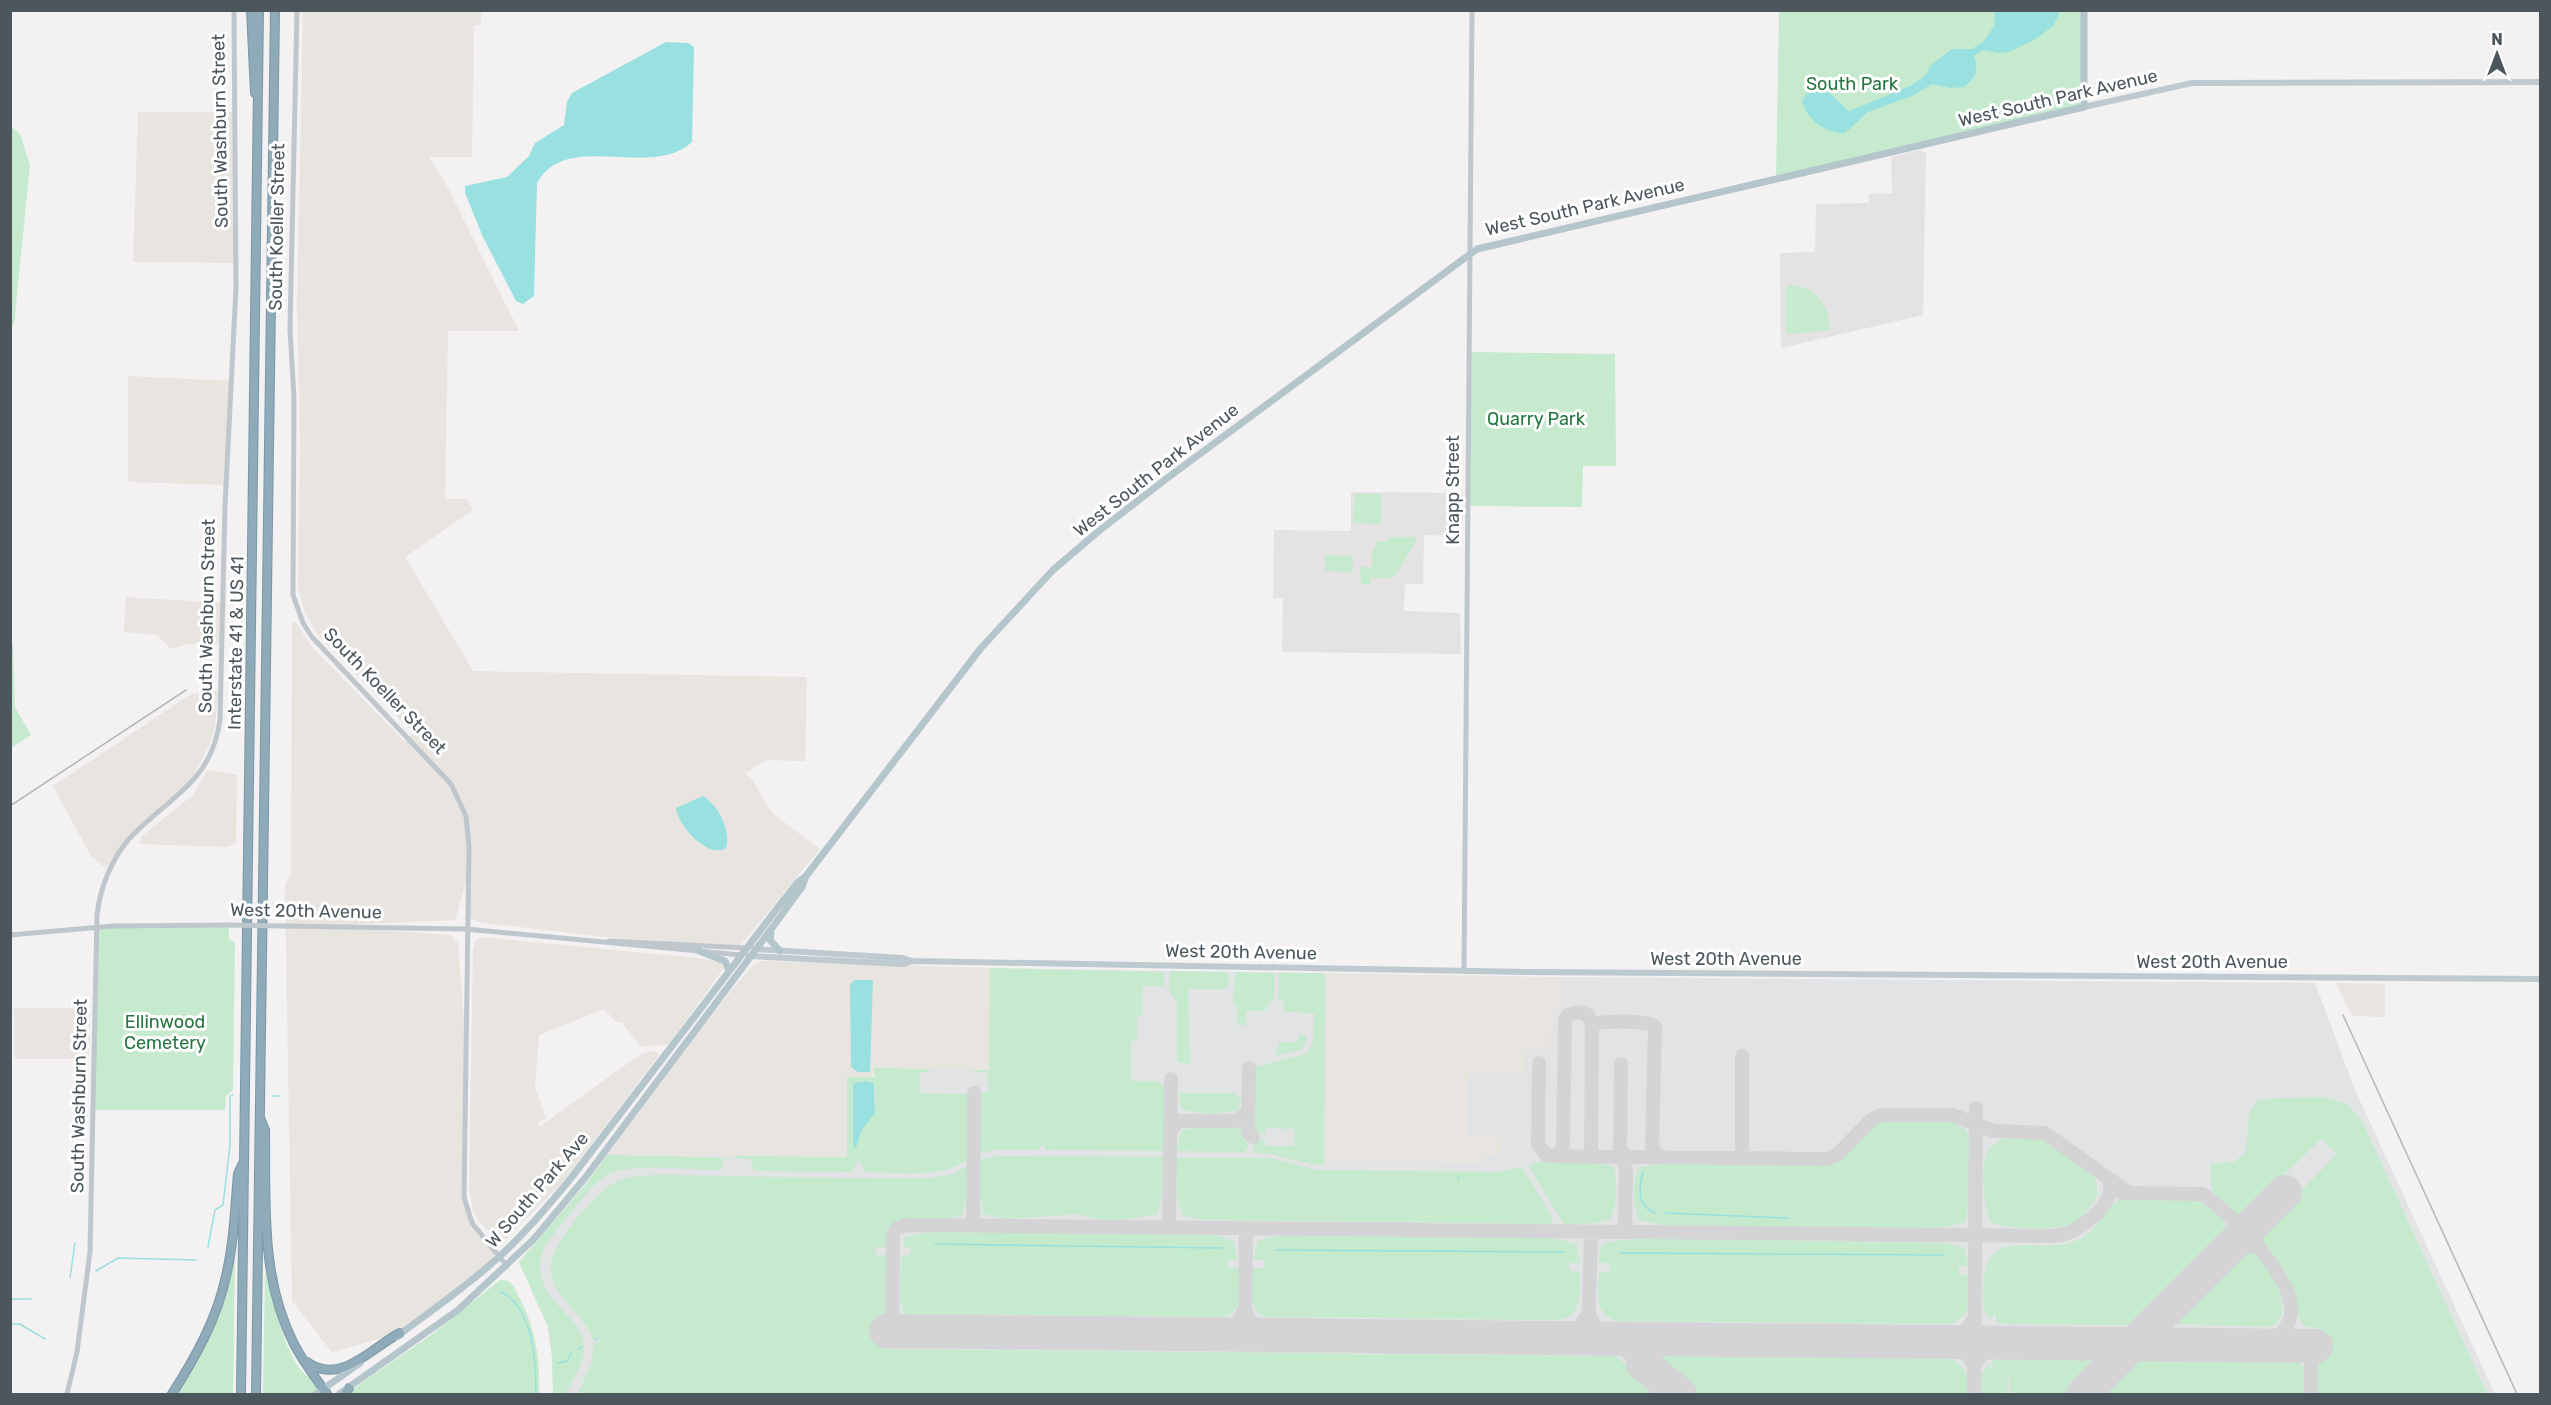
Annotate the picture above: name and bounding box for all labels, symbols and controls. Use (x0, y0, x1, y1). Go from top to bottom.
north arrow (2467, 24, 2527, 84)
text: N (2491, 30, 2503, 49)
street label: South Washburn Street (207, 34, 233, 228)
street label: West South Park Avenue (1956, 64, 2160, 132)
park label: South Park (1806, 73, 1899, 95)
street label: South Koeller Street (265, 143, 289, 311)
street label: West South Park Avenue (1483, 173, 1687, 241)
street label: West South Park Avenue (1069, 399, 1243, 541)
park label: Quarry Park (1487, 408, 1586, 430)
street label: Knapp Street (1442, 435, 1464, 545)
street label: South Washburn Street (194, 519, 220, 713)
street label: Interstate 41 & US 41 (223, 556, 249, 730)
street label: South Koeller Street (319, 623, 451, 759)
street label: West 20th Avenue (230, 899, 382, 923)
street label: West 20th Avenue (1165, 940, 1317, 964)
street label: West 20th Avenue (1650, 948, 1802, 970)
street label: West 20th Avenue (2136, 951, 2288, 973)
street label: South Washburn Street (66, 999, 92, 1193)
park label: Ellinwood Cemetery (124, 1011, 206, 1054)
street label: W South Park Ave (481, 1128, 593, 1252)

